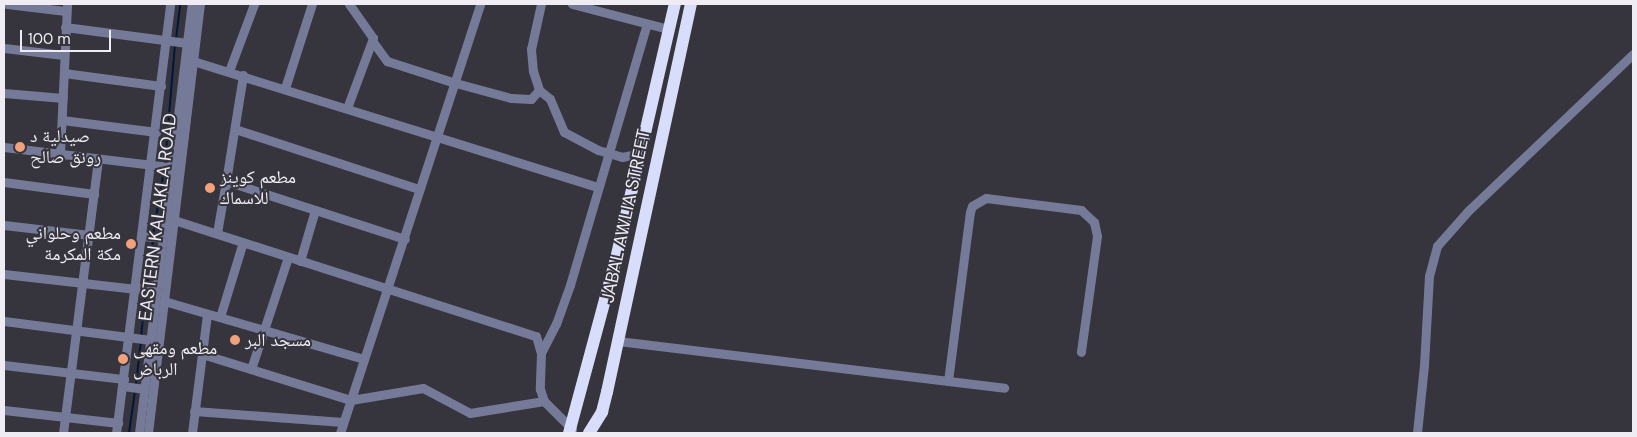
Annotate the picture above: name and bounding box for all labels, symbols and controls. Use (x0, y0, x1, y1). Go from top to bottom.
scale bar (22, 20, 114, 52)
text: 100 m (28, 29, 71, 49)
street label: EASTERN KALAKLA ROAD (135, 112, 181, 322)
place label: صيدلية د رونق صالح (30, 126, 101, 168)
street label: JABAL AWLIA STREET (597, 127, 655, 305)
marker: صيدلية د رونق صالح (14, 141, 26, 153)
place label: مطعم كوينز للاسماك (220, 167, 296, 210)
marker: مطعم كوينز للاسماك (204, 182, 216, 194)
place label: مطعم وحلواني مكة المكرمة (25, 223, 121, 266)
marker: مطعم وحلواني مكة المكرمة (125, 238, 137, 250)
place label: مسجد البر (245, 329, 311, 351)
marker: مسجد البر (229, 334, 241, 346)
place label: مطعم ومقهى الرباض (133, 338, 217, 380)
marker: مطعم ومقهى الرباض (117, 353, 129, 365)

